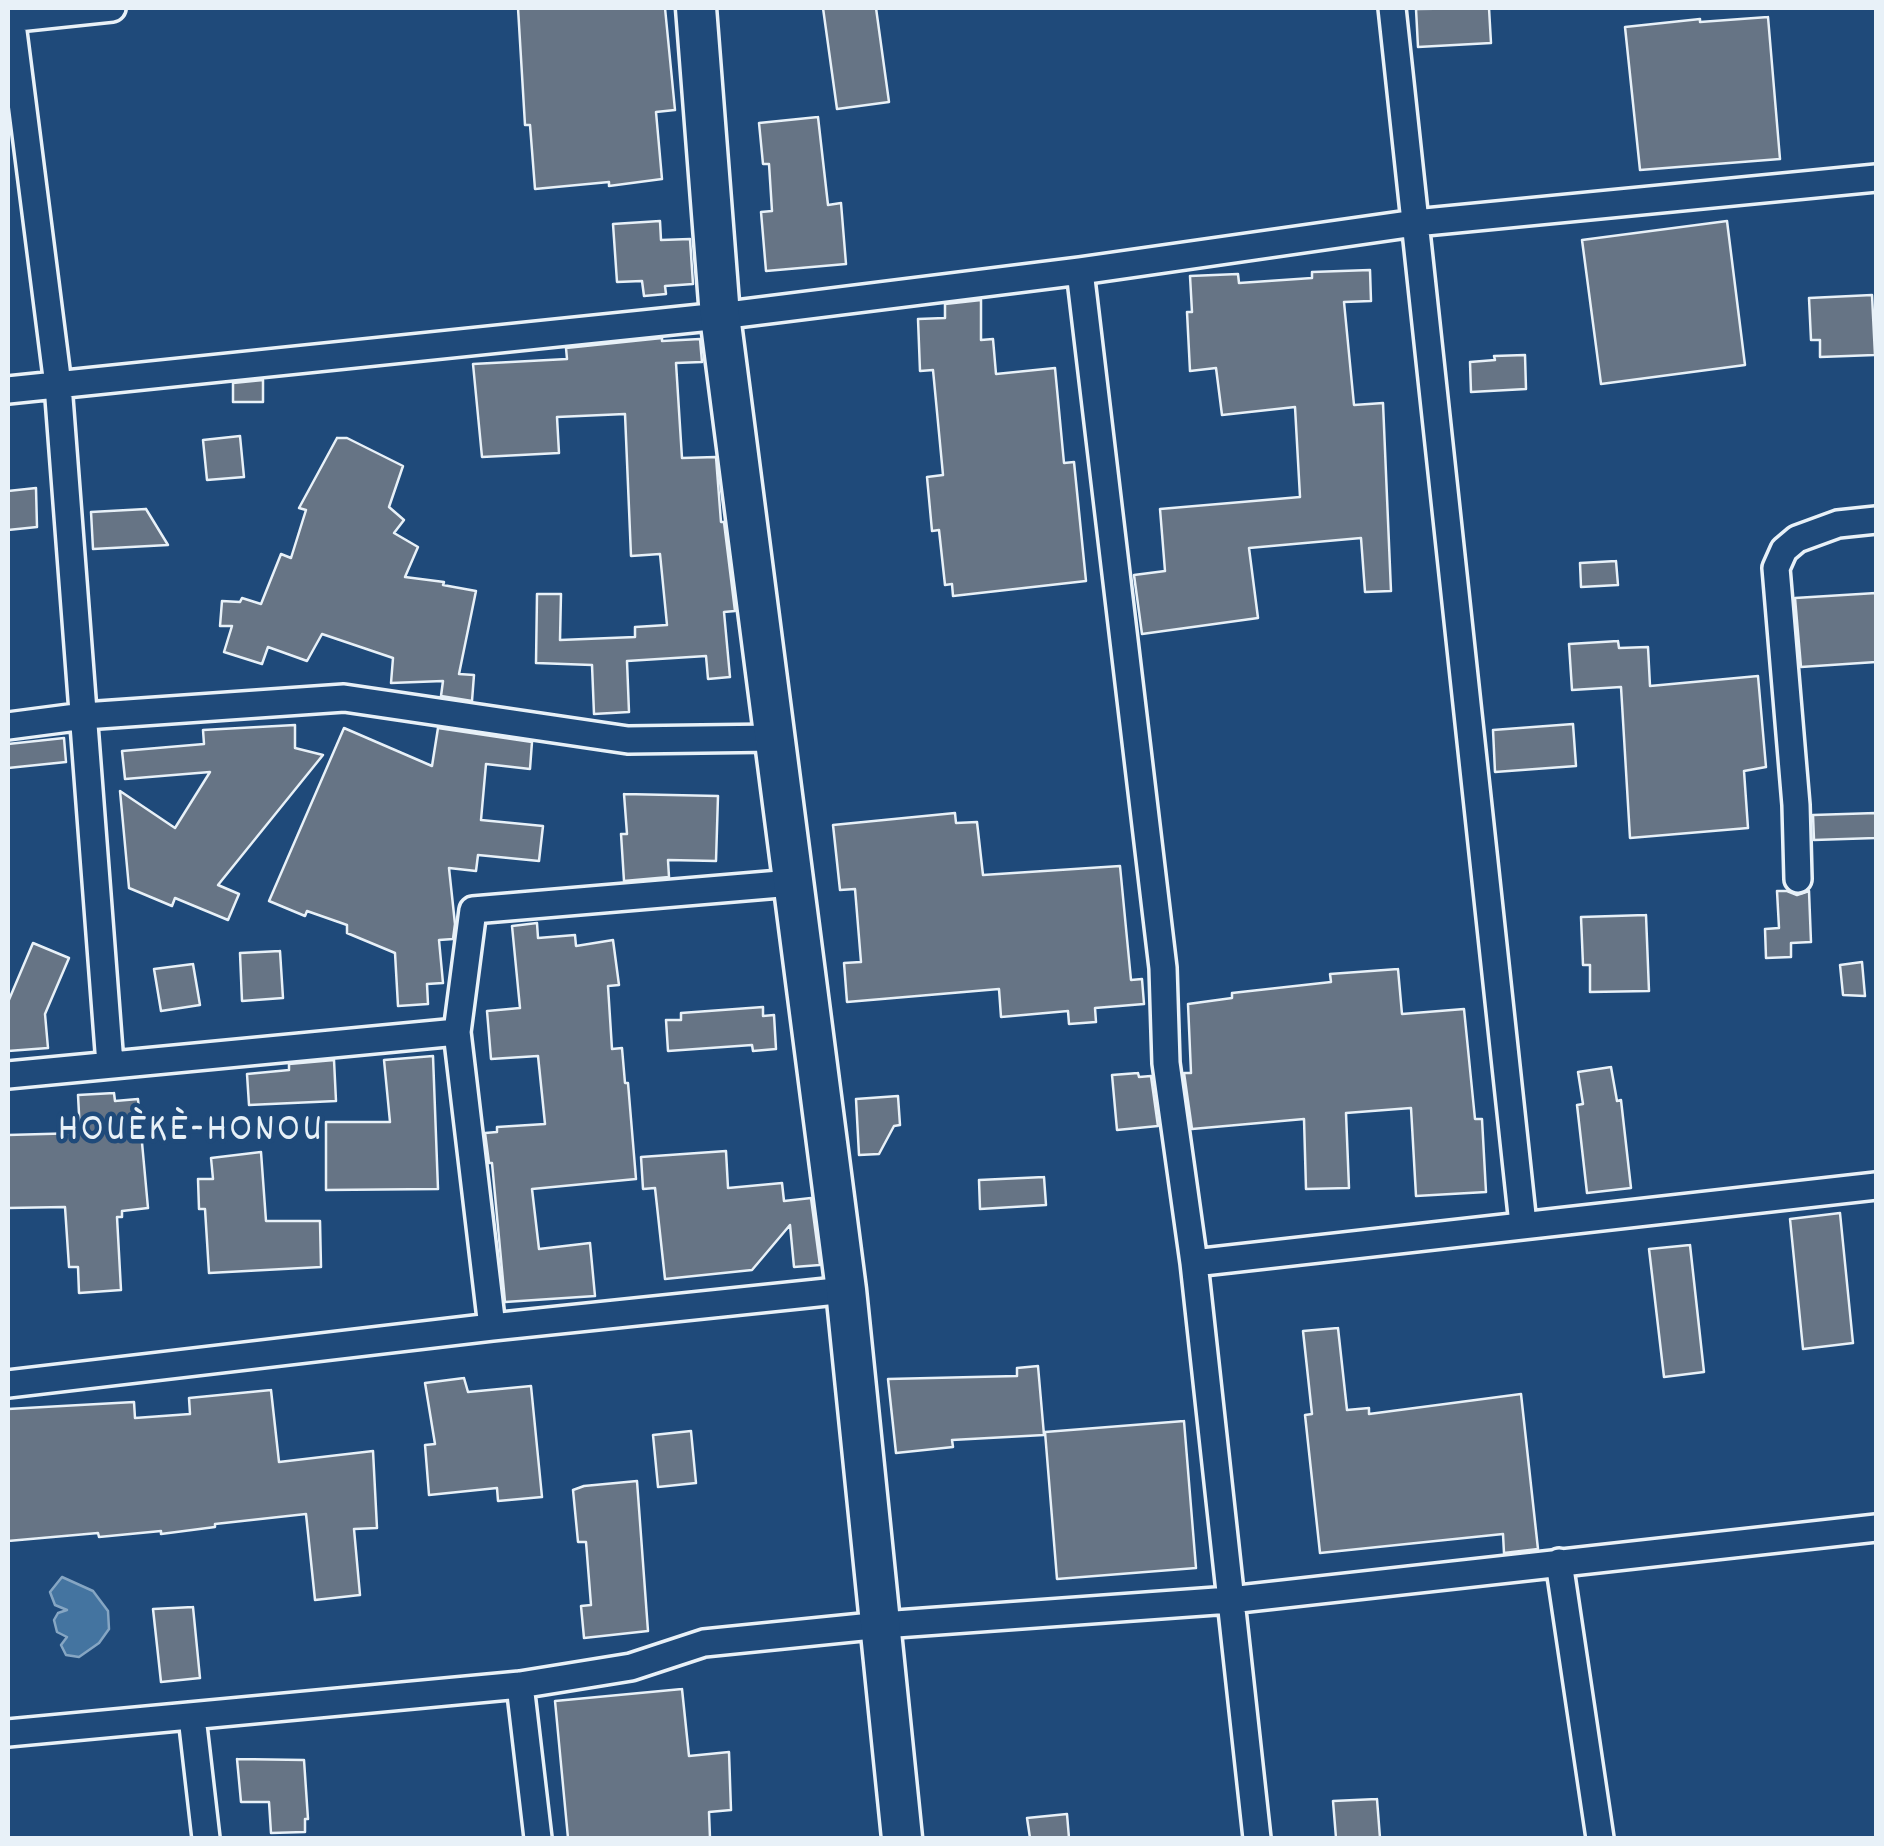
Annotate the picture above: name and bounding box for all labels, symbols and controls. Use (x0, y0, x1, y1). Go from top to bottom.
district label: HOUÈKÈ-HONOU (58, 1110, 324, 1158)

